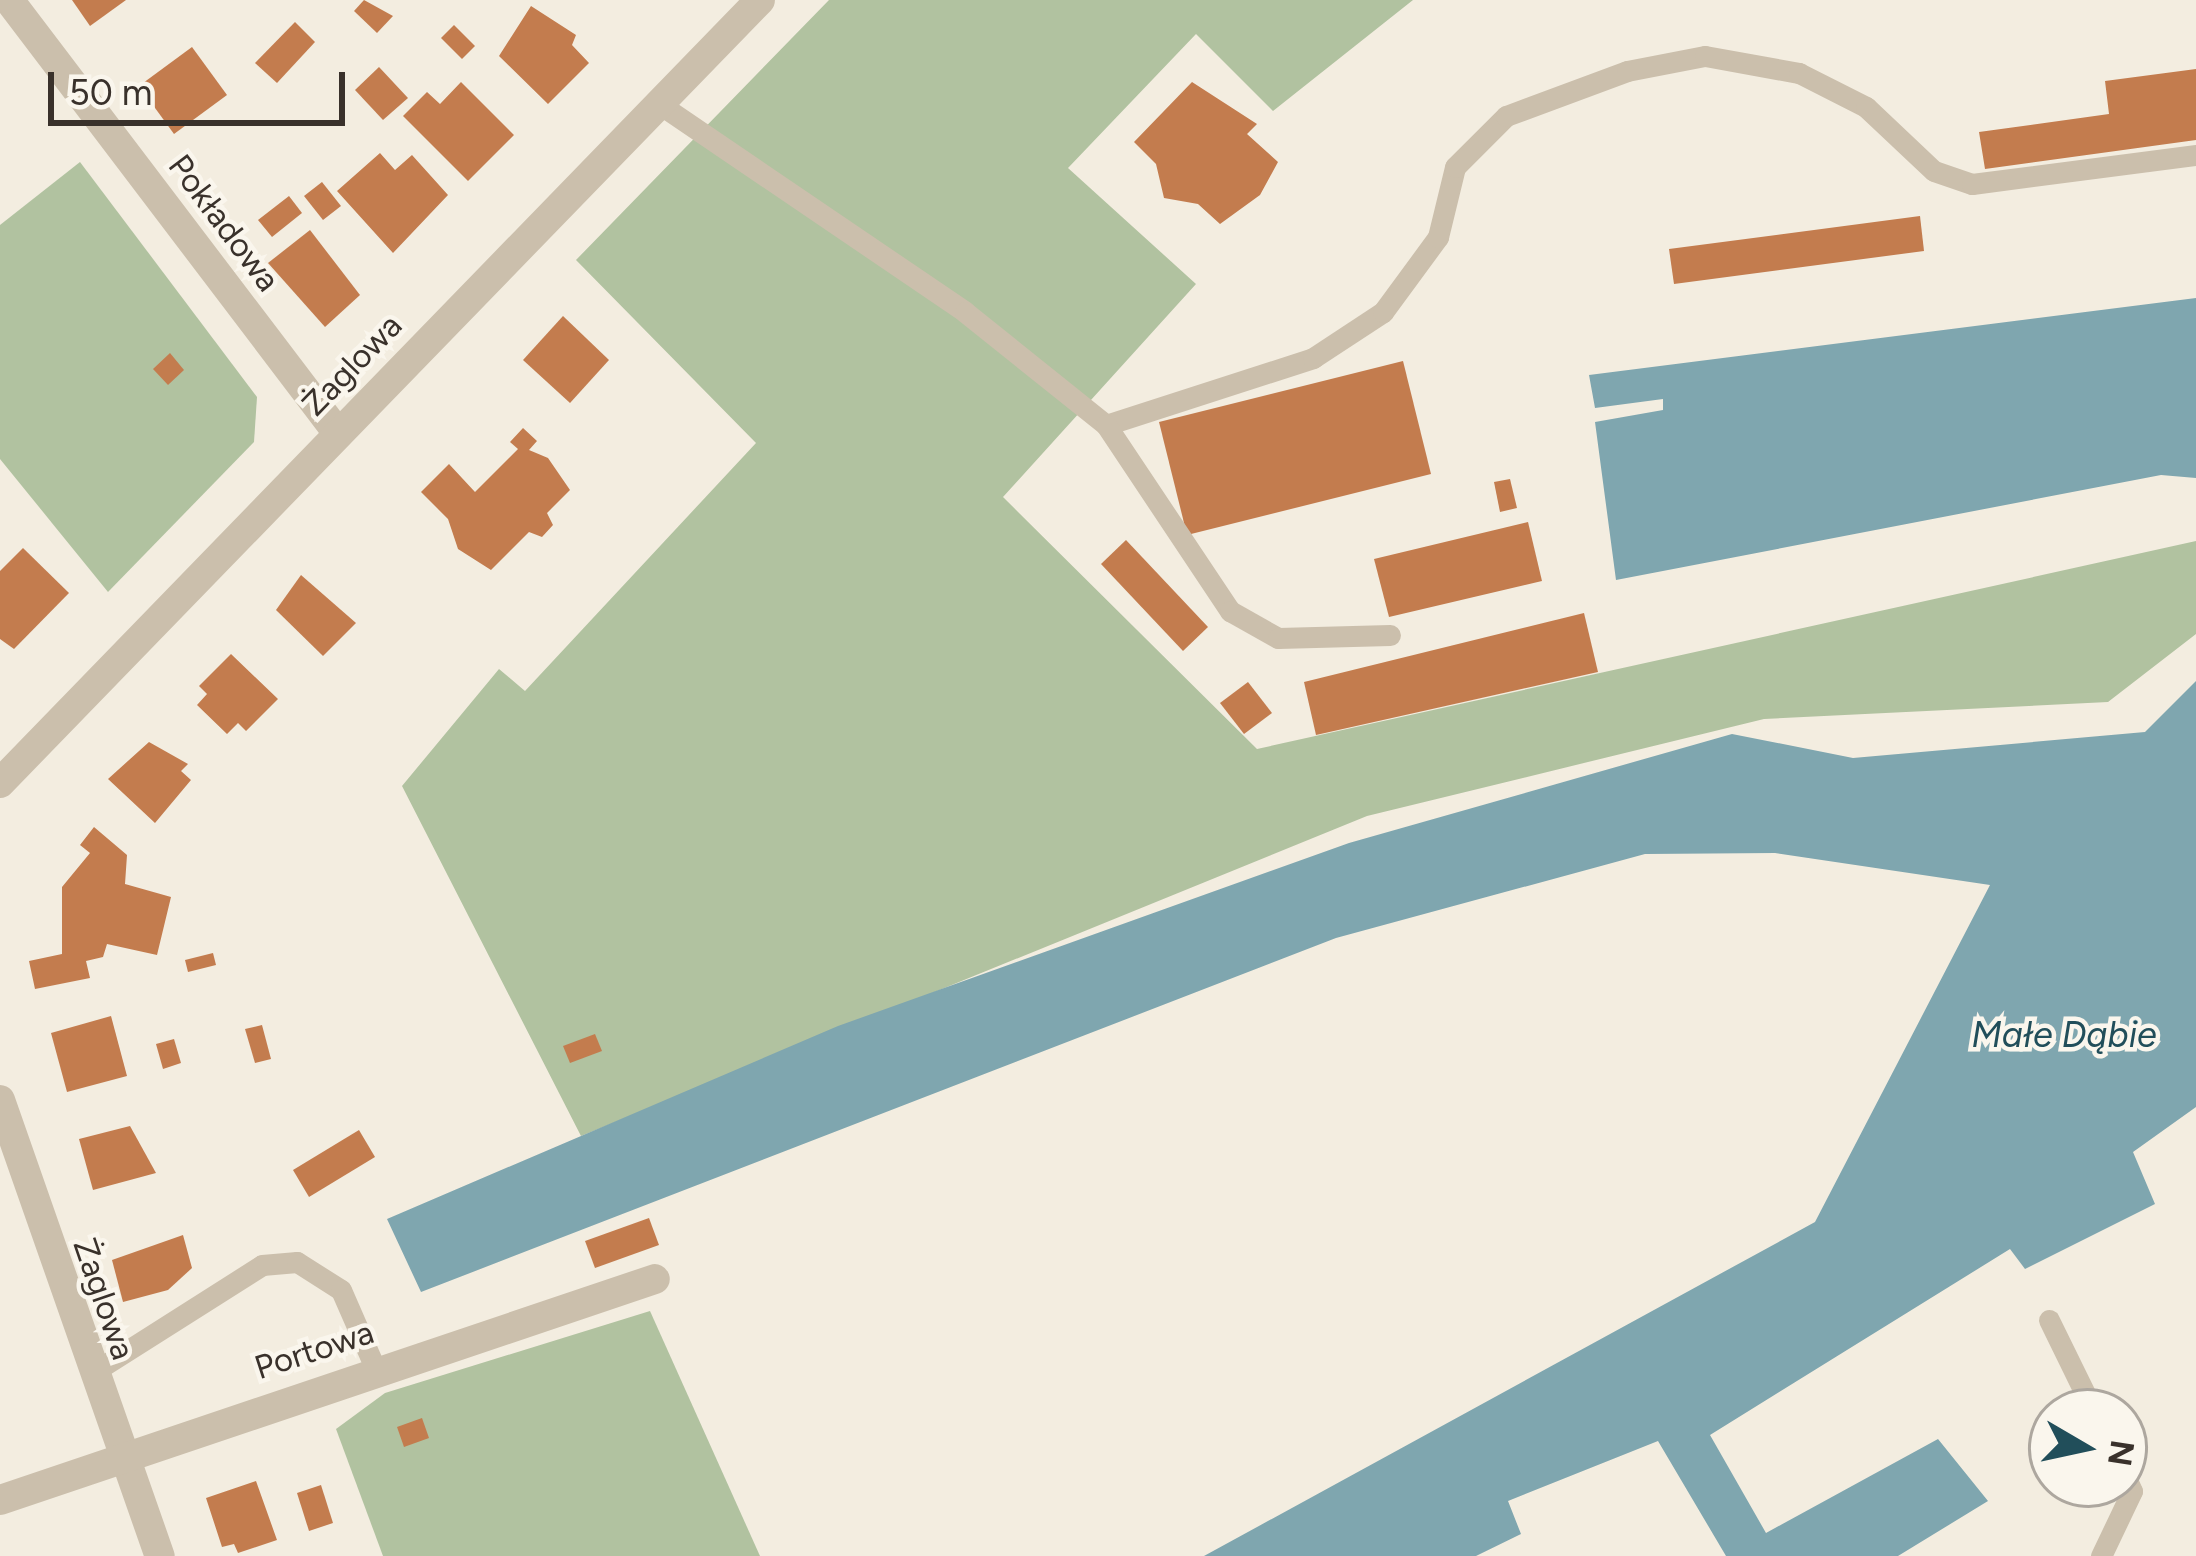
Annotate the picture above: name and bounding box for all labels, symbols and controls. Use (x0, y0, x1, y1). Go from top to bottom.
scale bar (54, 48, 351, 122)
text: 50 m (69, 71, 152, 114)
street label: Pokładowa (160, 147, 288, 299)
street label: Żaglowa (294, 306, 410, 424)
water label: Małe Dąbie (1971, 1013, 2157, 1057)
street label: Żaglowa (65, 1233, 143, 1365)
street label: Portowa (250, 1312, 378, 1388)
north arrow (2028, 1388, 2148, 1508)
text: N (2100, 1438, 2142, 1469)

